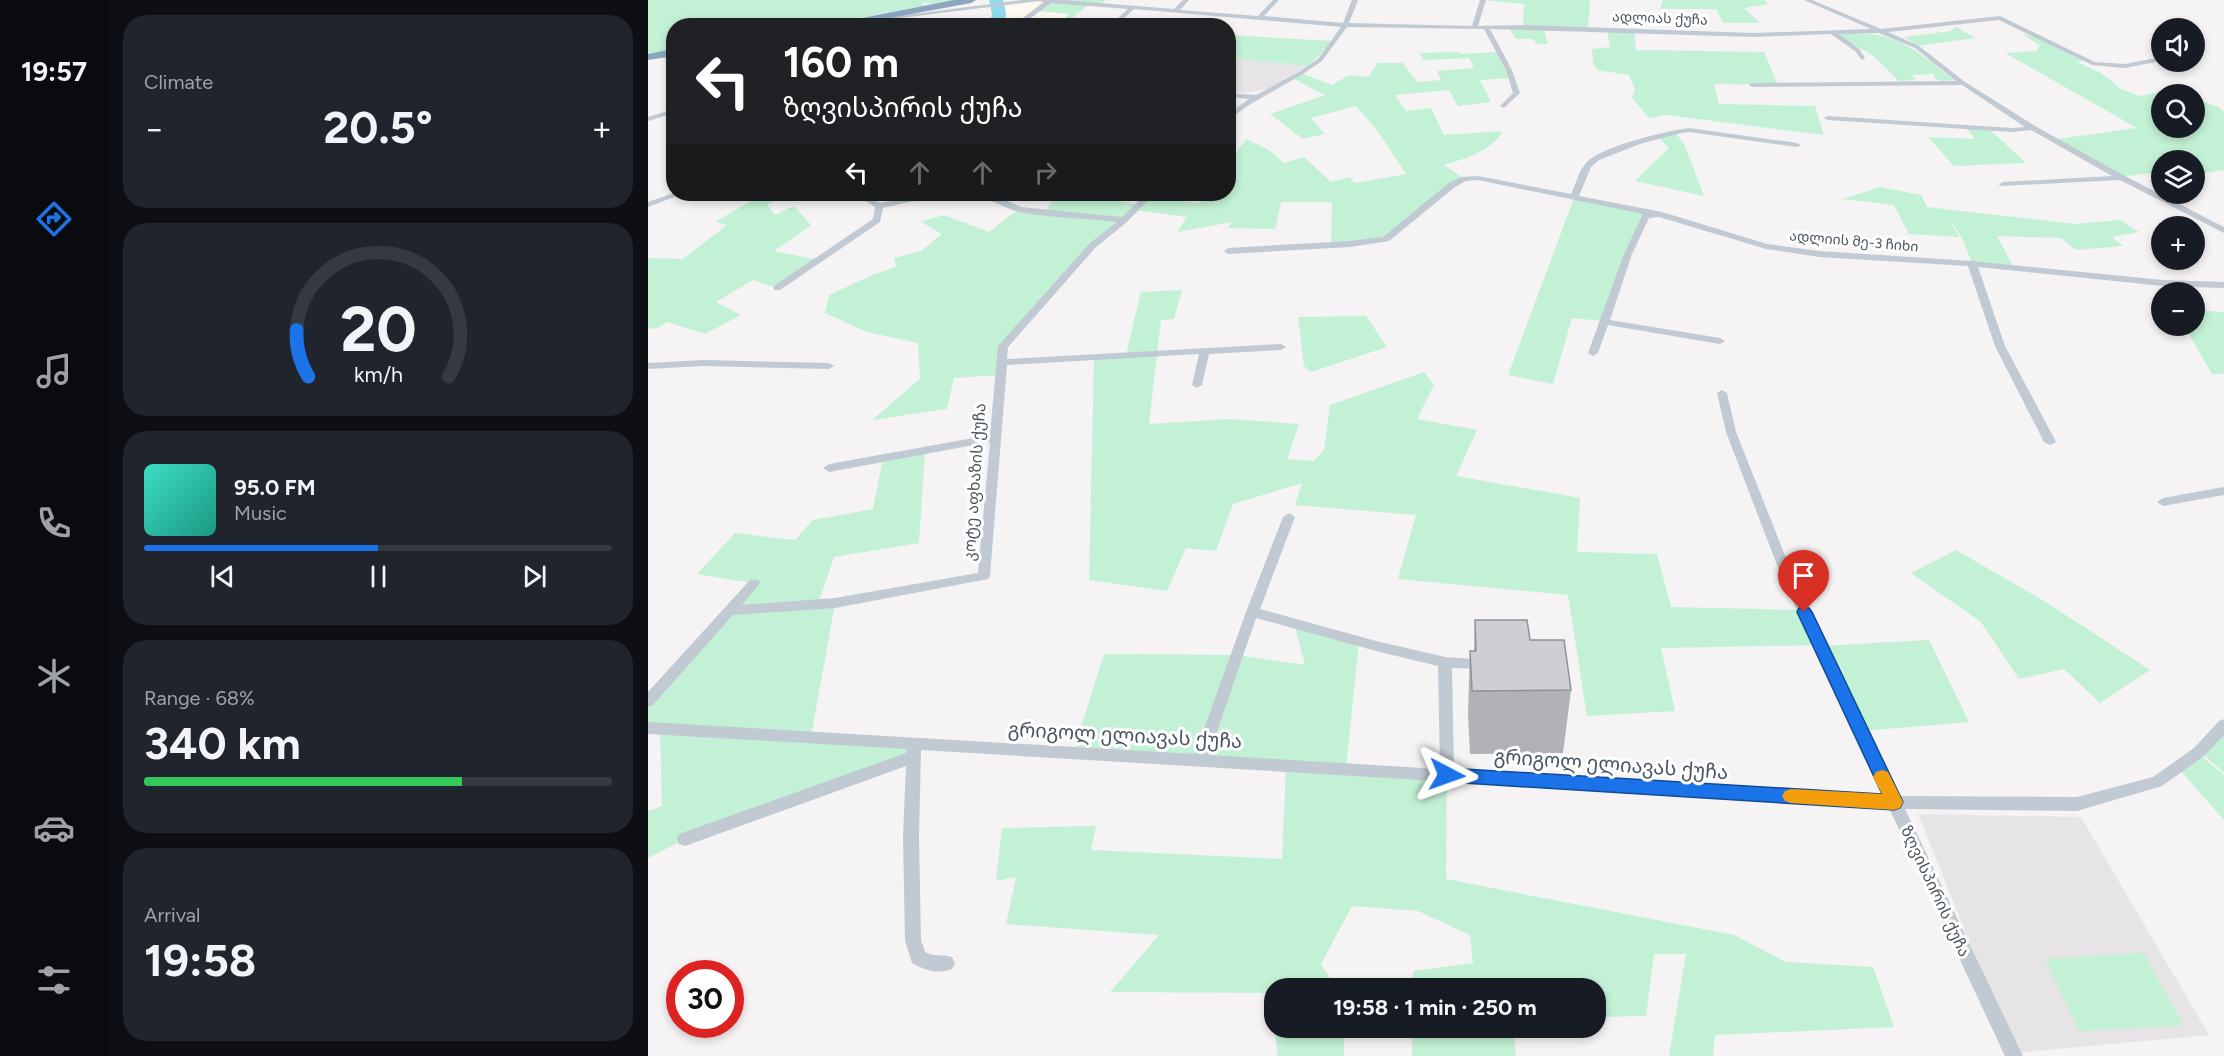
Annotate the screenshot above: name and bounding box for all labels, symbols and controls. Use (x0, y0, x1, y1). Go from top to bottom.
street label: ადლიას ქუჩა (1612, 8, 1708, 29)
map controls (2151, 18, 2205, 336)
button: sound (2151, 18, 2205, 72)
text: 160 m (783, 37, 899, 88)
icon: left (684, 42, 762, 120)
text: 19:57 (21, 55, 87, 88)
text: Climate (144, 70, 213, 94)
button: search (2151, 84, 2205, 138)
text: ზღვისპირის ქუჩა (783, 91, 1023, 124)
text: 20.5° (323, 100, 433, 154)
text: − (144, 109, 165, 148)
text: + (591, 109, 612, 148)
button: layers (2151, 150, 2205, 204)
icon: left (840, 156, 873, 189)
icon: ahead (903, 156, 936, 189)
icon: ahead (966, 156, 999, 189)
icon: right (1029, 156, 1062, 189)
icon: directions (33, 198, 75, 240)
button: + (2151, 216, 2205, 270)
street label: ადლიის მე-3 ჩიხი (1789, 227, 1919, 256)
button: − (2151, 282, 2205, 336)
text: 20 (340, 292, 416, 367)
icon: music (33, 350, 75, 392)
text: km/h (354, 362, 402, 387)
street label: კოტე აფხაზის ქუჩა (959, 402, 989, 562)
text: 95.0 FM (234, 474, 316, 501)
text: Music (234, 501, 287, 525)
icon: phone (33, 502, 75, 544)
pin (1778, 550, 1829, 612)
icon: arrive (1787, 559, 1820, 592)
icon: previous (206, 560, 239, 593)
icon: pause (362, 560, 395, 593)
icon: next (518, 560, 551, 593)
icon: climate (33, 655, 75, 697)
text: Range · 68% (144, 686, 255, 710)
text: 340 km (144, 716, 301, 770)
street label: გრიგოლ ელიავას ქუჩა (1007, 717, 1243, 754)
position arrow (1415, 743, 1479, 807)
street label: გრიგოლ ელიავას ქუჩა (1493, 744, 1729, 785)
icon: car (33, 807, 75, 849)
street label: ზღვისპირის ქუჩა (1897, 823, 1974, 960)
text: Arrival (144, 903, 200, 927)
text: 19:58 (144, 933, 256, 987)
icon: filters (33, 959, 75, 1001)
speed limit sign: 30 (666, 960, 744, 1038)
text: 19:58 · 1 min · 250 m (1333, 994, 1537, 1021)

